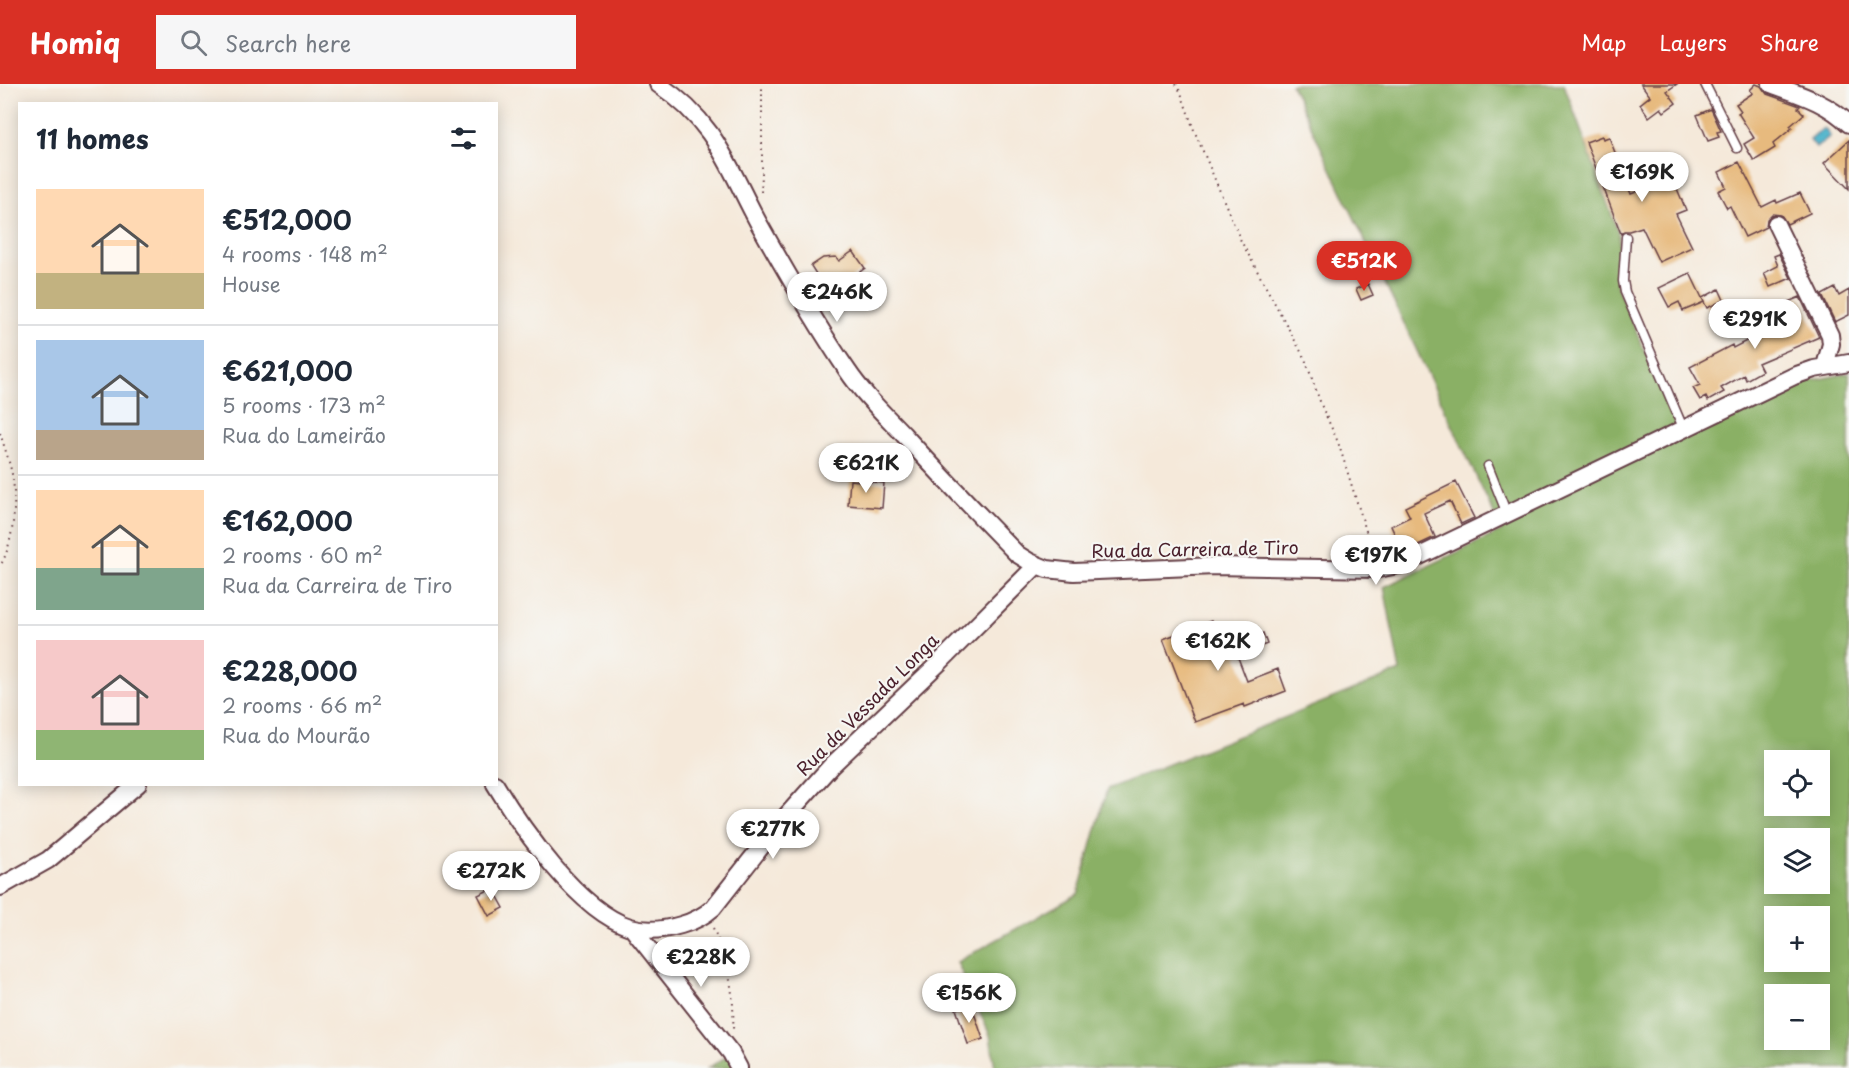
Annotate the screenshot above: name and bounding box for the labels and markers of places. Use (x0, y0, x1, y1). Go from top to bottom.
pin: €169K (1600, 152, 1684, 203)
pin: €512K (1322, 241, 1406, 292)
pin: €246K (795, 272, 879, 323)
pin: €291K (1713, 299, 1797, 350)
pin: €621K (824, 443, 908, 494)
pin: €197K (1334, 535, 1418, 586)
pin: €162K (1176, 621, 1260, 672)
pin: €277K (731, 809, 815, 860)
pin: €272K (449, 851, 533, 902)
pin: €228K (659, 937, 743, 988)
pin: €156K (927, 973, 1011, 1024)

